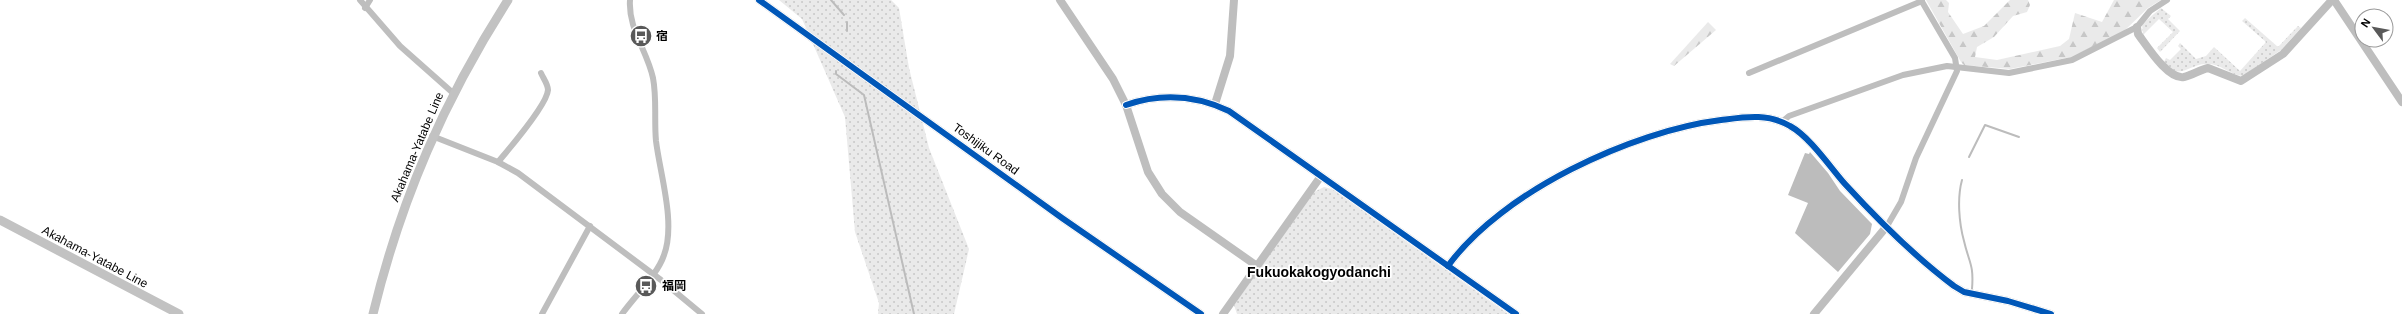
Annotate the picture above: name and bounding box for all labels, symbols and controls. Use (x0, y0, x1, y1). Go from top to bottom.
north arrow (2354, 8, 2394, 48)
text: N (2358, 16, 2373, 29)
bus stop icon: 宿 (628, 23, 654, 49)
place label: 宿 (656, 29, 668, 43)
street label: Akahama-Yatabe Line (388, 90, 447, 204)
street label: Toshijiku Road (950, 120, 1022, 178)
street label: Akahama-Yatabe Line (40, 223, 151, 291)
district label: Fukuokakogyodanchi (1247, 264, 1391, 280)
bus stop icon: 福岡 (633, 273, 659, 299)
place label: 福岡 (662, 279, 686, 293)

